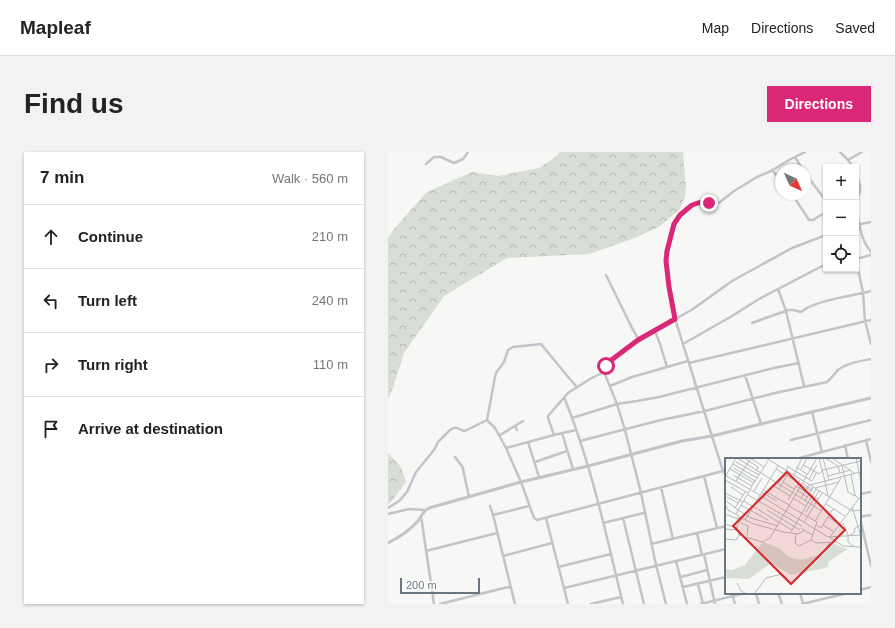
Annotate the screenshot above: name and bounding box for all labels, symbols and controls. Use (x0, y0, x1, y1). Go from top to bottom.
text: Mapleaf (20, 17, 91, 38)
text: Map (702, 20, 729, 36)
text: Directions (751, 20, 813, 36)
text: Saved (835, 20, 875, 36)
button: Directions (767, 86, 871, 122)
text: Find us (24, 88, 124, 119)
north arrow (775, 164, 811, 200)
map controls (823, 164, 859, 272)
button: + (823, 164, 859, 200)
text: 7 min (40, 168, 84, 187)
text: Walk · 560 m (272, 171, 348, 186)
route end (700, 194, 718, 212)
button: − (823, 200, 859, 236)
icon: ahead (40, 226, 62, 248)
text: Continue (78, 228, 143, 245)
text: 210 m (312, 229, 348, 244)
button: locate (823, 236, 859, 272)
icon: left (40, 290, 62, 312)
text: Turn left (78, 292, 137, 309)
text: 240 m (312, 293, 348, 308)
icon: right (40, 354, 62, 376)
text: Turn right (78, 356, 148, 373)
text: 110 m (313, 357, 348, 372)
route start (597, 357, 615, 375)
icon: arrive (40, 418, 62, 440)
text: Arrive at destination (78, 420, 223, 437)
inset map (725, 458, 861, 594)
scale bar (400, 576, 480, 595)
text: 200 m (406, 579, 437, 591)

